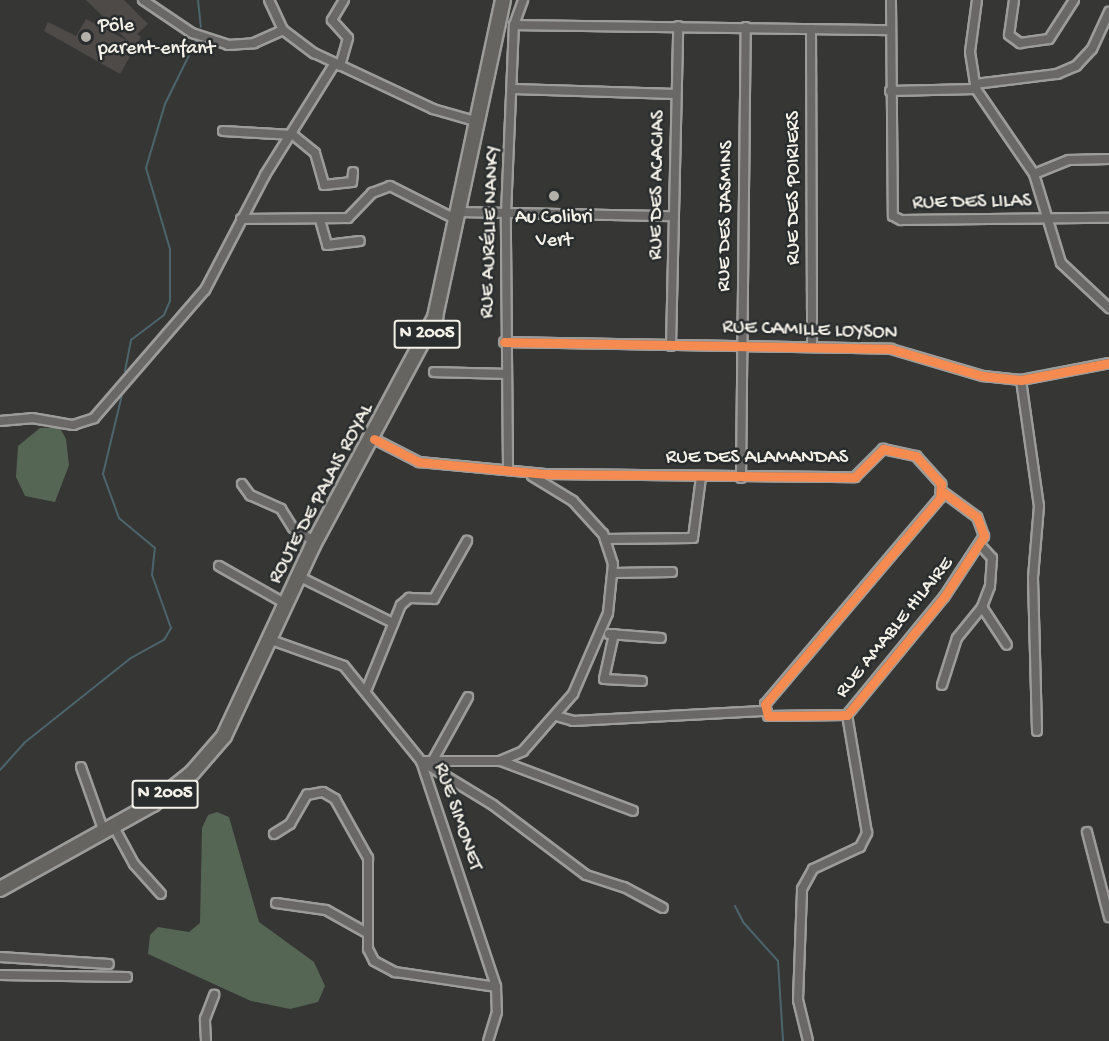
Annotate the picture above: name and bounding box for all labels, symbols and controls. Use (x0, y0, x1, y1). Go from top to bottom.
place label: Pôle parent-enfant (98, 14, 215, 61)
marker: Pôle parent-enfant (79, 30, 93, 44)
street label: RUE DES ACACIAS (645, 110, 671, 260)
street label: RUE DES POIRIERS (782, 111, 806, 265)
street label: RUE DES JASMINS (713, 140, 739, 292)
street label: RUE AURÉLIE NANKY (476, 145, 506, 319)
marker: Au Colibri Vert (547, 189, 561, 203)
street label: RUE DES LILAS (912, 190, 1032, 216)
place label: Au Colibri Vert (515, 206, 593, 253)
street label: RUE CAMILLE LOYSON (722, 316, 898, 346)
road number: N 2005 (392, 319, 462, 349)
street label: ROUTE DE PALAIS ROYAL (264, 400, 380, 588)
street label: RUE DES ALAMANDAS (666, 446, 848, 470)
street label: RUE AMABLE HILAIRE (831, 553, 959, 703)
street label: RUE SIMONET (427, 760, 487, 874)
road number: N 2005 (130, 779, 200, 809)

